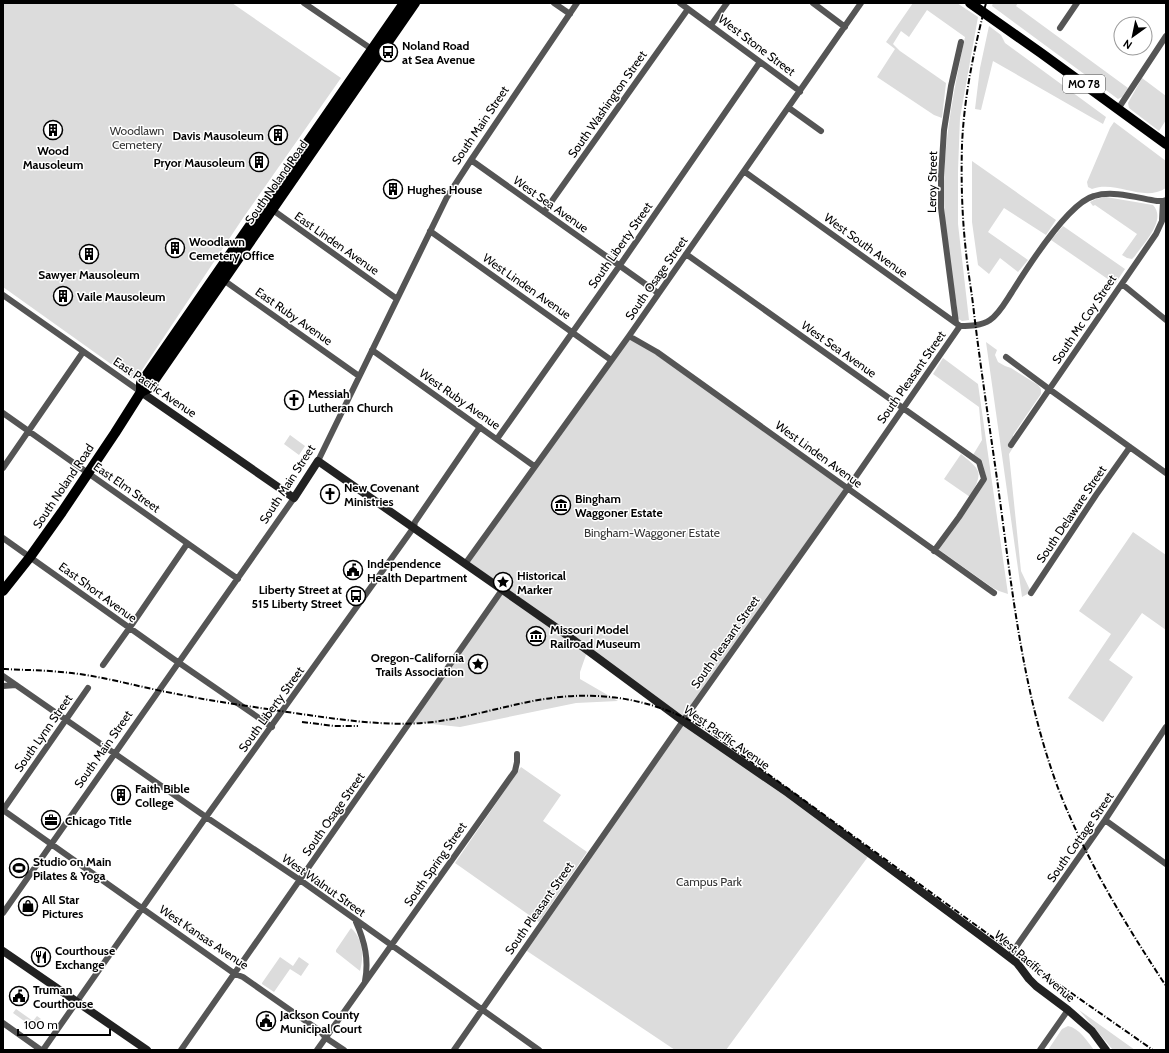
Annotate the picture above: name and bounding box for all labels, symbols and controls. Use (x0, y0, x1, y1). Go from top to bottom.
street label: West Stone Street (716, 11, 798, 79)
north arrow (1113, 16, 1153, 56)
text: N (1120, 36, 1135, 52)
place label: Noland Road at Sea Avenue (402, 38, 475, 67)
bus stop icon: Noland Road at Sea Avenue (377, 41, 399, 63)
street label: South Washington Street (564, 48, 650, 160)
road number: MO 78 (1063, 75, 1105, 93)
street label: South Main Street (448, 83, 512, 167)
building icon: Wood Mausoleum (42, 119, 64, 141)
park label: Woodlawn Cemetery (110, 123, 165, 152)
building icon: Davis Mausoleum (267, 124, 289, 146)
place label: Davis Mausoleum (172, 128, 264, 143)
street label: South Noland Road (242, 137, 310, 227)
place label: Wood Mausoleum (23, 143, 83, 172)
building icon: Pryor Mausoleum (248, 151, 270, 173)
street label: Leroy Street (924, 151, 940, 213)
place label: Pryor Mausoleum (153, 155, 245, 170)
street label: West Sea Avenue (510, 173, 592, 235)
building icon: Hughes House (382, 178, 404, 200)
place label: Hughes House (407, 182, 482, 197)
street label: South Liberty Street (585, 199, 655, 291)
street label: East Linden Avenue (292, 208, 382, 278)
street label: West South Avenue (821, 210, 911, 280)
street label: South Osage Street (622, 233, 690, 323)
place label: Woodlawn Cemetery Office (189, 234, 274, 263)
building icon: Woodlawn Cemetery Office (164, 237, 186, 259)
building icon: Sawyer Mausoleum (78, 243, 100, 265)
street label: West Linden Avenue (480, 250, 574, 322)
place label: Sawyer Mausoleum (38, 267, 140, 282)
street label: South Mc Coy Street (1049, 272, 1119, 366)
street label: East Ruby Avenue (252, 284, 336, 348)
building icon: Vaile Mausoleum (52, 285, 74, 307)
place label: Vaile Mausoleum (77, 289, 166, 304)
street label: West Sea Avenue (798, 318, 880, 380)
street label: South Pleasant Street (873, 328, 949, 426)
street label: East Pacific Avenue (110, 354, 200, 420)
street label: West Ruby Avenue (417, 365, 503, 433)
place label: Messiah Lutheran Church (308, 386, 393, 415)
church icon: Messiah Lutheran Church (283, 389, 305, 411)
street label: West Linden Avenue (772, 417, 866, 491)
street label: South Noland Road (29, 441, 97, 531)
street label: South Main Street (256, 442, 318, 526)
street label: East Elm Street (91, 459, 163, 515)
street label: South Delaware Street (1033, 463, 1109, 565)
place label: New Covenant Ministries (344, 480, 419, 509)
church icon: New Covenant Ministries (319, 483, 341, 505)
place label: Bingham Waggoner Estate (575, 491, 663, 520)
museum icon: Bingham Waggoner Estate (550, 494, 572, 516)
park label: Bingham-Waggoner Estate (584, 525, 720, 540)
place label: Independence Health Department (367, 556, 467, 585)
street label: East Short Avenue (56, 559, 140, 625)
public building icon: Independence Health Department (342, 559, 364, 581)
place label: Historical Marker (517, 568, 566, 597)
place icon: Historical Marker (492, 571, 514, 593)
place label: Liberty Street at 515 Liberty Street (252, 582, 342, 611)
bus stop icon: Liberty Street at 515 Liberty Street (345, 585, 367, 607)
street label: South Pleasant Street (687, 593, 763, 691)
place label: Missouri Model Railroad Museum (550, 622, 640, 651)
museum icon: Missouri Model Railroad Museum (525, 625, 547, 647)
place label: Oregon-California Trails Association (371, 650, 464, 679)
place icon: Oregon-California Trails Association (467, 653, 489, 675)
street label: South Liberty Street (235, 663, 307, 755)
street label: South Lynn Street (11, 691, 75, 775)
street label: West Pacific Avenue (681, 702, 773, 772)
street label: South Main Street (71, 707, 135, 791)
street label: South Osage Street (299, 769, 367, 859)
place label: Faith Bible College (135, 781, 190, 810)
building icon: Faith Bible College (110, 784, 132, 806)
street label: South Cottage Street (1043, 789, 1117, 885)
office icon: Chicago Title (40, 809, 62, 831)
place label: Chicago Title (65, 813, 132, 828)
street label: South Spring Street (400, 819, 470, 909)
street label: West Walnut Street (279, 851, 369, 919)
place label: Studio on Main Pilates & Yoga (33, 854, 111, 883)
sports icon: Studio on Main Pilates & Yoga (8, 857, 30, 879)
street label: South Pleasant Street (501, 859, 577, 957)
park label: Campus Park (676, 874, 743, 889)
place label: All Star Pictures (42, 892, 83, 921)
shop icon: All Star Pictures (17, 895, 39, 917)
street label: West Kansas Avenue (157, 902, 251, 972)
street label: West Pacific Avenue (992, 927, 1078, 1005)
place label: Courthouse Exchange (55, 943, 115, 972)
restaurant icon: Courthouse Exchange (30, 946, 52, 968)
place label: Truman Courthouse (33, 982, 93, 1011)
public building icon: Truman Courthouse (8, 985, 30, 1007)
place label: Jackson County Municipal Court (279, 1007, 362, 1036)
public building icon: Jackson County Municipal Court (255, 1010, 277, 1032)
scale bar (18, 1011, 110, 1037)
text: 100 m (24, 1017, 58, 1032)

